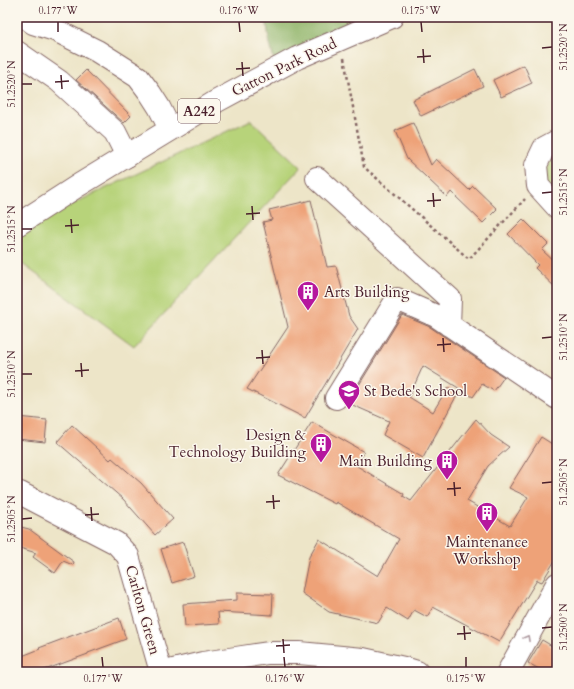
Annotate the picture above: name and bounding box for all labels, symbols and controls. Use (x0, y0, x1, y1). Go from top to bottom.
text: 0.177°W (38, 4, 79, 18)
text: 0.176°W (219, 4, 260, 18)
text: 0.175°W (401, 4, 442, 18)
text: 51.2520°N (557, 23, 571, 70)
street label: Gatton Park Road (228, 33, 340, 101)
text: 51.2520°N (5, 60, 19, 107)
road number: A242 (178, 99, 220, 123)
text: 51.2515°N (557, 168, 571, 215)
text: 51.2515°N (5, 205, 19, 252)
building icon: Arts Building (295, 279, 321, 312)
place label: Arts Building (324, 282, 410, 302)
text: 51.2510°N (557, 313, 571, 360)
text: 51.2510°N (5, 350, 19, 397)
school or university icon: St Bede's School (336, 378, 362, 411)
place label: St Bede's School (364, 381, 467, 401)
place label: Design & Technology Building (169, 425, 307, 462)
building icon: Design & Technology Building (308, 431, 334, 464)
building icon: Main Building (434, 448, 460, 481)
place label: Main Building (339, 451, 433, 471)
text: 51.2505°N (557, 458, 571, 505)
text: 51.2505°N (5, 495, 19, 542)
building icon: Maintenance Workshop (474, 500, 500, 533)
place label: Maintenance Workshop (446, 532, 528, 569)
street label: Carlton Green (121, 563, 165, 657)
text: 51.2500°N (557, 603, 571, 650)
one-way arrow (522, 635, 529, 642)
text: 0.177°W (83, 672, 124, 686)
text: 0.176°W (265, 672, 306, 686)
text: 0.175°W (446, 672, 487, 686)

